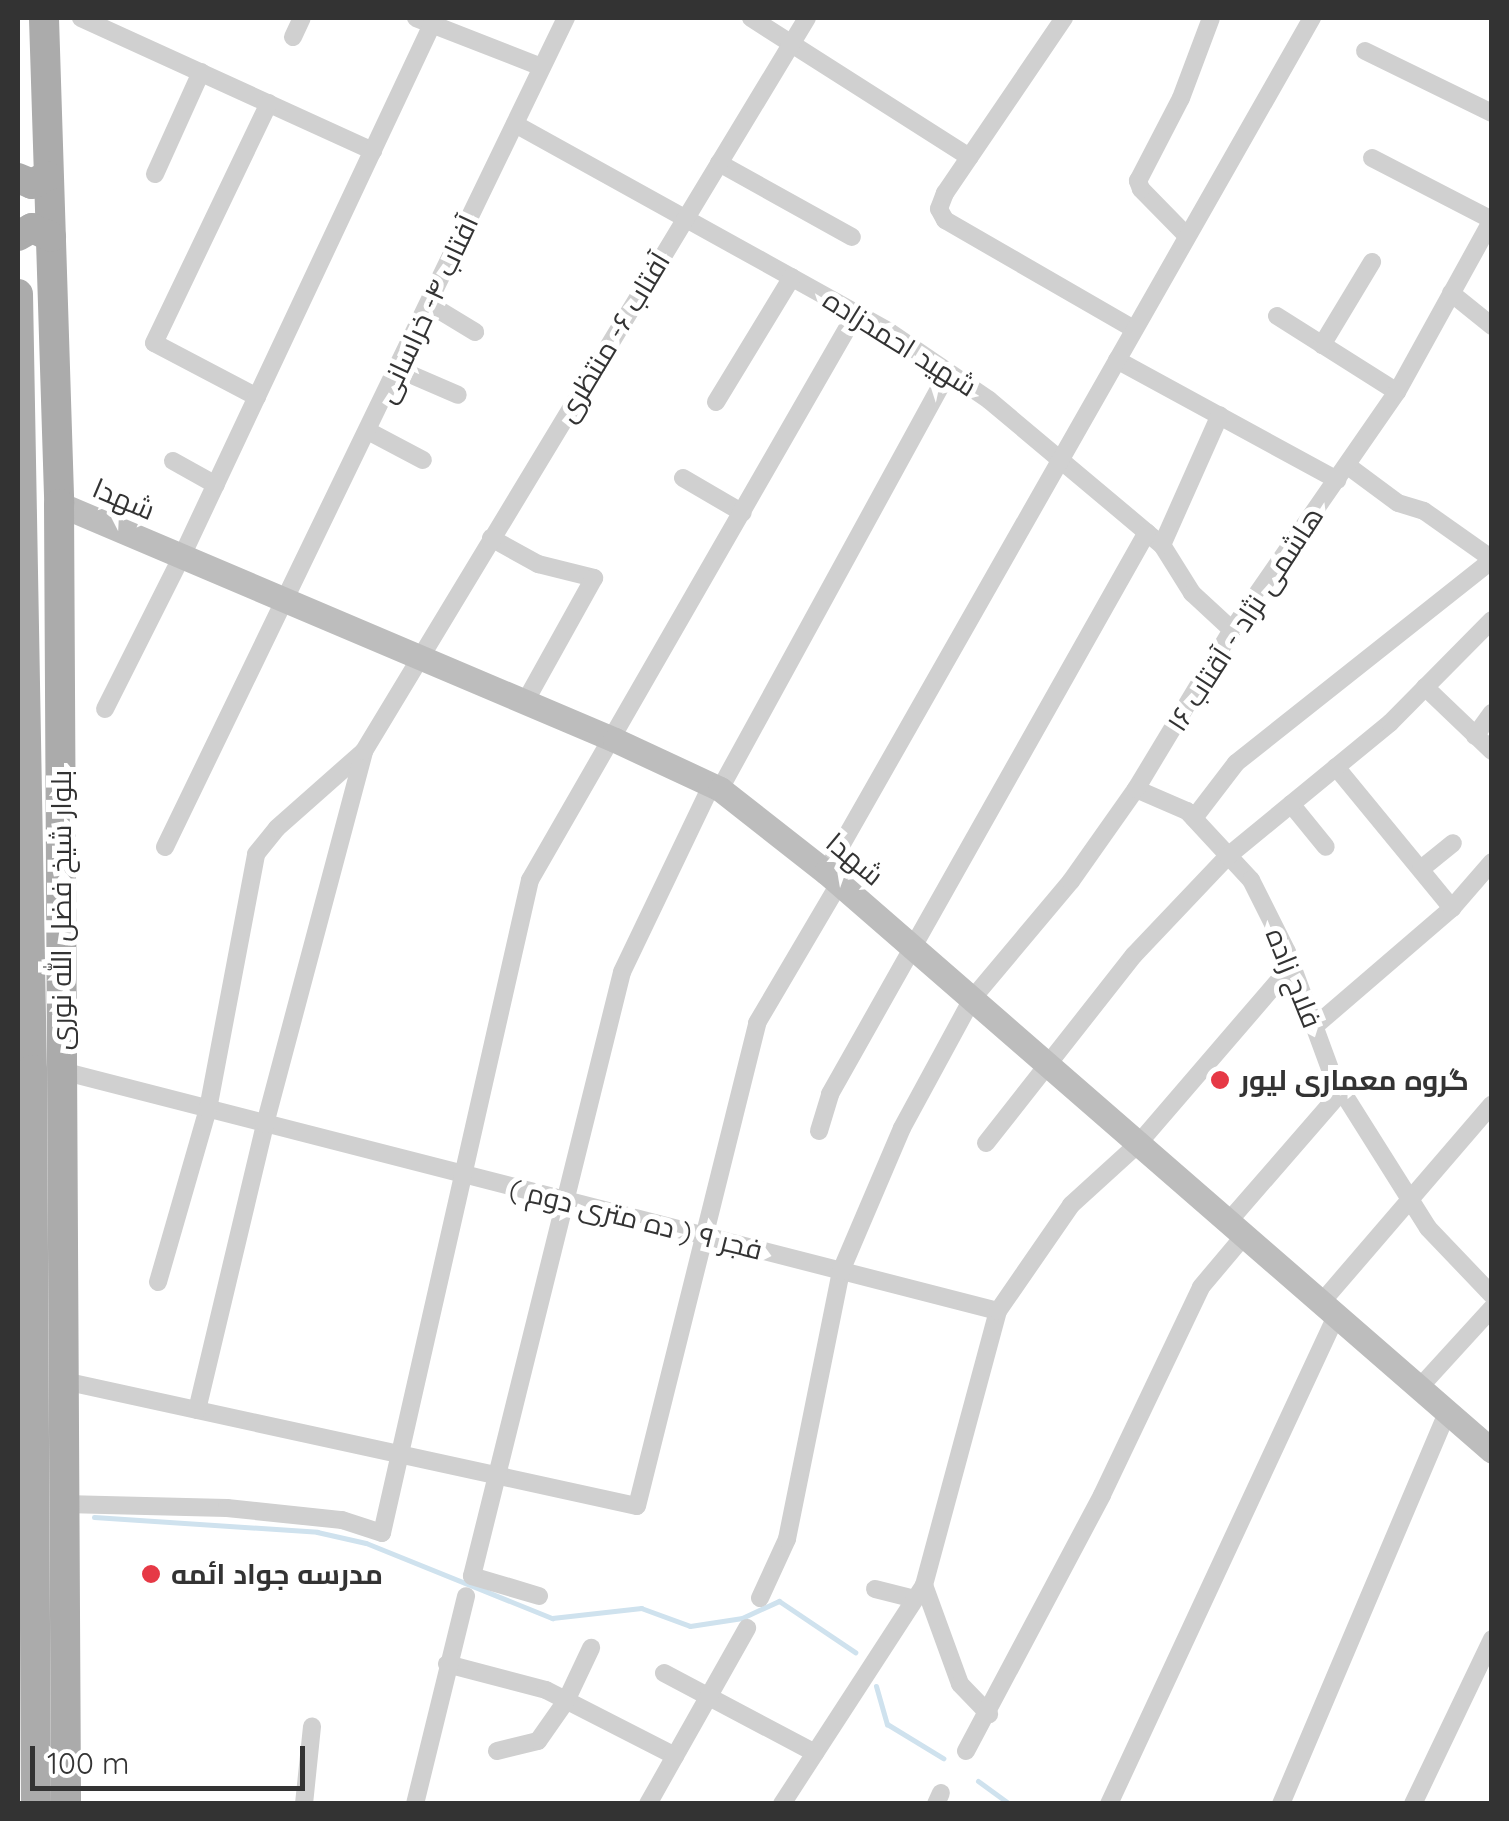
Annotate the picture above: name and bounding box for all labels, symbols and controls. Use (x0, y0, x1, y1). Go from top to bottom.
street label: آفتاب ۴- خراسانی (369, 210, 485, 408)
street label: آفتاب ۶- منتظری (549, 246, 677, 428)
street label: شهید احمدزاده (817, 283, 983, 403)
street label: شهدا (88, 471, 160, 527)
street label: هاشمی نژاد - آقتاب ۱۶ (1160, 500, 1330, 738)
street label: بلوار شیخ فضل الله نوری (44, 770, 78, 1050)
street label: شهدا (820, 826, 890, 892)
street label: فلاح زاده (1259, 923, 1329, 1033)
place label: گروه معماری لیور (1240, 1063, 1469, 1097)
marker: گروه معماری لیور (1209, 1069, 1231, 1091)
street label: فجر ۹ ( ده متری دوم ) (506, 1171, 766, 1267)
place label: مدرسه جواد ائمه (171, 1557, 383, 1591)
marker: مدرسه جواد ائمه (140, 1563, 162, 1585)
scale bar (35, 1726, 310, 1788)
text: 100 m (47, 1744, 129, 1782)

